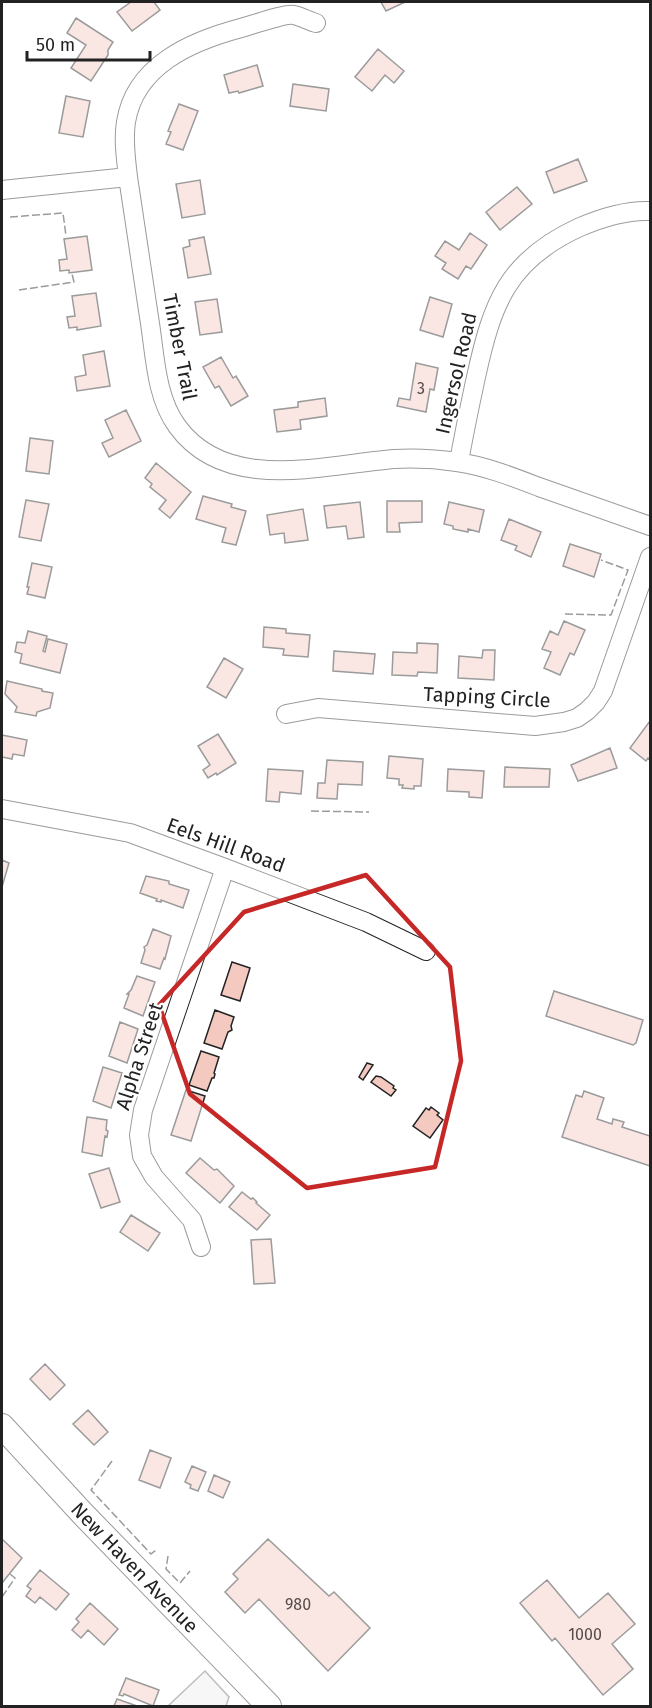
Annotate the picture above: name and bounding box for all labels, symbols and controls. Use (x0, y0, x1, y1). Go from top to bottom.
scale bar (27, 24, 150, 62)
text: 50 m (36, 34, 75, 56)
street label: Timber Trail (158, 292, 202, 402)
street label: Ingersol Road (430, 310, 482, 436)
house number: 3 (417, 379, 425, 398)
street label: Tapping Circle (423, 682, 551, 712)
street label: Eels Hill Road (164, 813, 288, 877)
street label: Alpha Street (110, 999, 168, 1113)
street label: New Haven Avenue (66, 1497, 203, 1638)
house number: 980 (285, 1595, 311, 1614)
house number: 1000 (568, 1625, 602, 1644)

